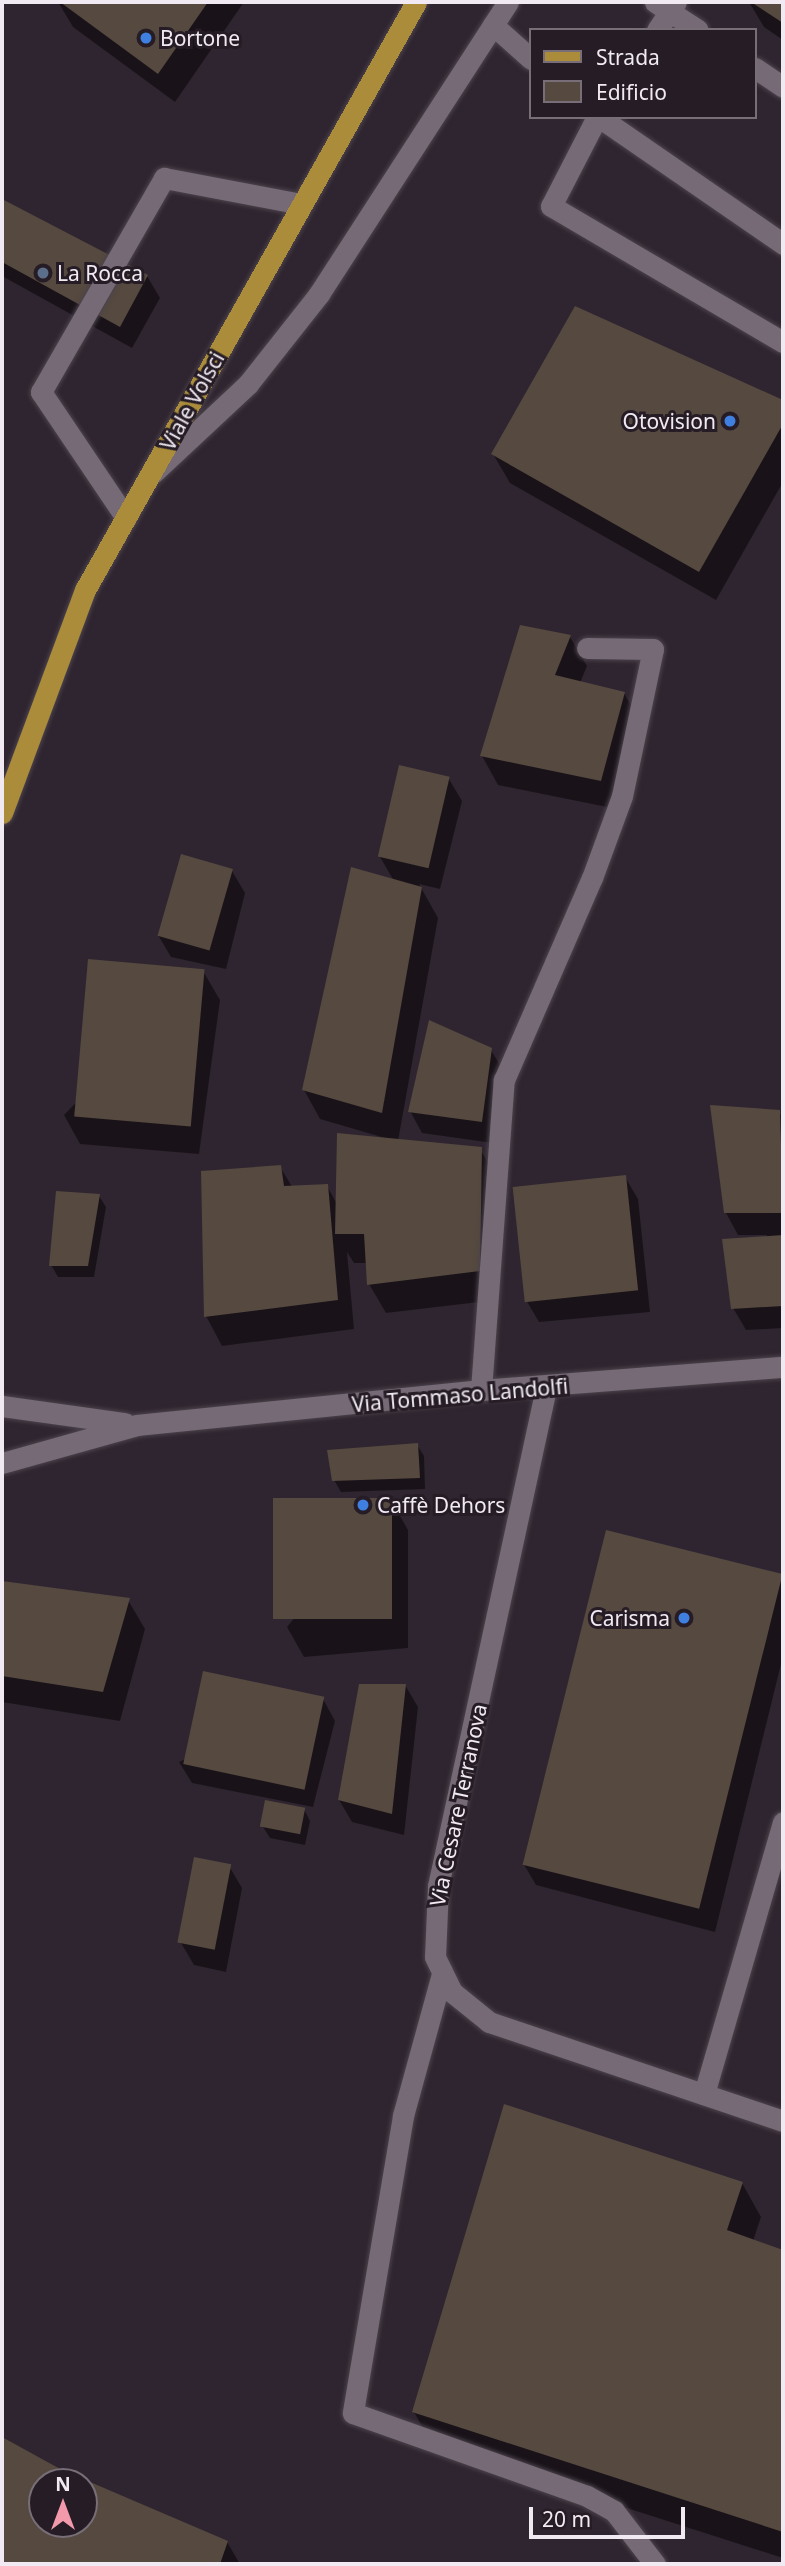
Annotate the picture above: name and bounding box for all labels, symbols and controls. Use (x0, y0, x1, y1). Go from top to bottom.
place label: Bortone (160, 25, 240, 51)
legend (530, 28, 757, 119)
marker: Bortone (138, 30, 154, 46)
text: Strada (596, 43, 660, 71)
text: Edificio (596, 78, 667, 106)
place label: La Rocca (57, 260, 143, 286)
marker: La Rocca (35, 265, 51, 281)
street label: Viale Volsci (155, 347, 229, 455)
place label: Otovision (622, 408, 716, 434)
marker: Otovision (722, 413, 738, 429)
street label: Via Tommaso Landolfi (351, 1373, 569, 1417)
place label: Caffè Dehors (377, 1492, 505, 1518)
marker: Caffè Dehors (355, 1497, 371, 1513)
place label: Carisma (589, 1605, 670, 1631)
marker: Carisma (676, 1610, 692, 1626)
street label: Via Cesare Terranova (424, 1702, 492, 1908)
north arrow (28, 2468, 98, 2538)
text: N (55, 2471, 71, 2497)
scale bar (533, 2492, 689, 2536)
text: 20 m (542, 2505, 591, 2533)

